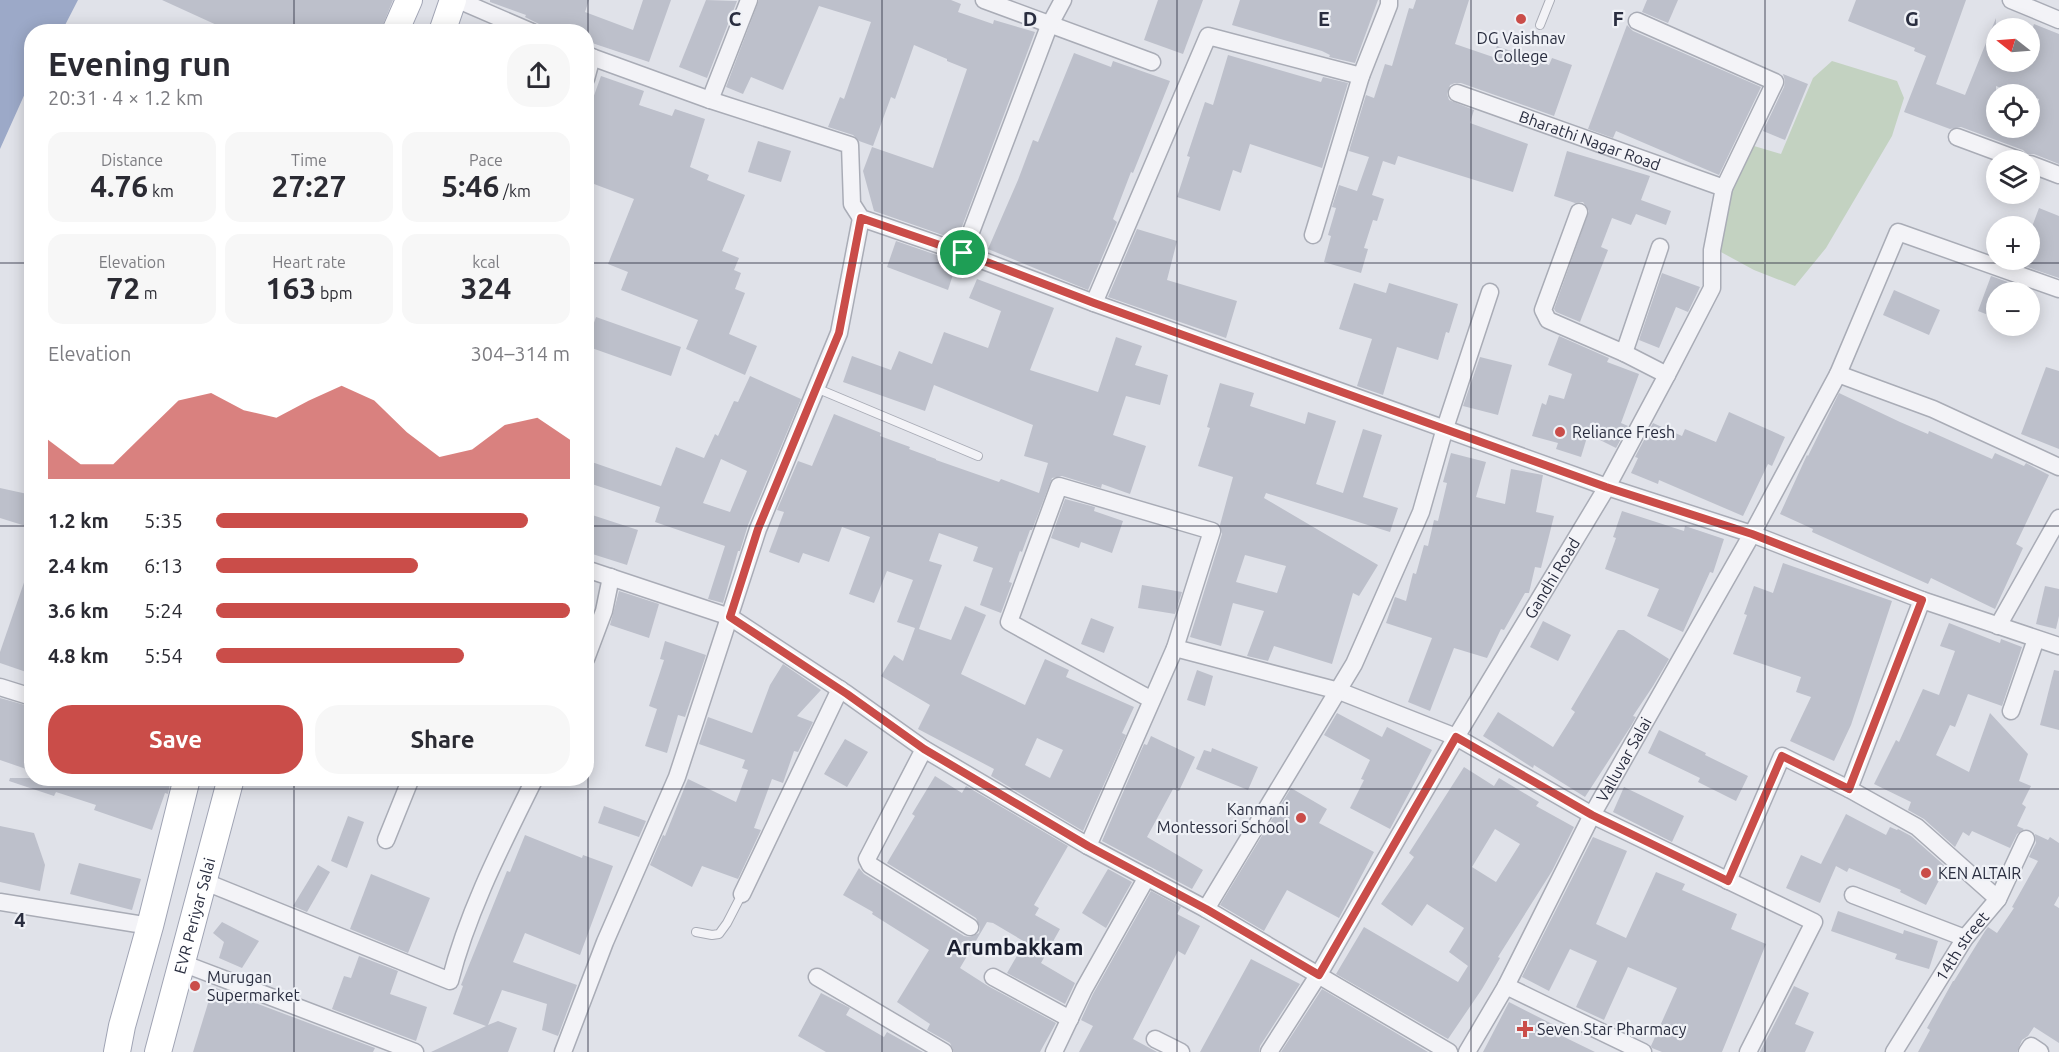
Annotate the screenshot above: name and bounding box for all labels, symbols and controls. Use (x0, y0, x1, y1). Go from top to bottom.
text: C (729, 7, 742, 30)
text: D (1023, 7, 1037, 30)
text: E (1318, 7, 1330, 30)
text: F (1612, 7, 1624, 30)
text: G (1905, 7, 1919, 30)
marker: DG Vaishnav College (1514, 12, 1528, 26)
north arrow (1986, 18, 2040, 72)
map controls (1986, 18, 2040, 336)
place label: DG Vaishnav College (1477, 29, 1566, 65)
button: share (507, 44, 570, 107)
text: Evening run (48, 45, 231, 82)
button: locate (1986, 84, 2040, 138)
text: 20:31 · 4 × 1.2 km (48, 86, 203, 109)
street label: Bharathi Nagar Road (1517, 107, 1663, 174)
button: layers (1986, 150, 2040, 204)
text: Distance (101, 151, 163, 169)
text: Time (291, 151, 327, 169)
text: Pace (469, 151, 503, 169)
text: 4.76 (90, 169, 148, 203)
text: 27:27 (271, 169, 347, 203)
text: 5:46 (441, 169, 499, 203)
text: km (148, 182, 174, 200)
text: /km (499, 182, 531, 200)
button: + (1986, 216, 2040, 270)
pin (937, 227, 988, 278)
icon: arrive (946, 236, 979, 269)
text: Elevation (99, 253, 165, 271)
text: Heart rate (272, 253, 346, 271)
text: kcal (472, 253, 500, 271)
text: 72 (106, 271, 140, 305)
text: 163 (266, 271, 316, 305)
text: 324 (461, 271, 511, 305)
button: − (1986, 282, 2040, 336)
text: m (140, 284, 158, 302)
text: bpm (316, 284, 352, 302)
text: Elevation (48, 342, 131, 365)
text: 304–314 m (471, 342, 570, 365)
place label: Reliance Fresh (1572, 423, 1675, 441)
marker: Reliance Fresh (1553, 425, 1567, 439)
text: 1.2 km (48, 509, 109, 532)
text: 5:35 (144, 509, 183, 532)
street label: Gandhi Road (1521, 535, 1583, 622)
text: 2.4 km (48, 554, 109, 577)
text: 6:13 (144, 554, 183, 577)
text: 3.6 km (48, 599, 109, 622)
text: 5:24 (144, 599, 183, 622)
text: 4.8 km (48, 644, 109, 667)
text: 5:54 (144, 644, 183, 667)
button: Save (48, 705, 303, 774)
button: Share (315, 705, 570, 774)
street label: Valluvar Salai (1592, 714, 1655, 805)
place label: Kanmani Montessori School (1157, 800, 1289, 836)
marker: Kanmani Montessori School (1294, 811, 1308, 825)
street label: EVR Periyar Salai (170, 856, 218, 976)
place label: KEN ALTAIR (1938, 864, 2021, 882)
marker: KEN ALTAIR (1919, 866, 1933, 880)
street label: 14th street (1932, 907, 1993, 984)
text: 4 (14, 908, 26, 931)
district label: Arumbakkam (947, 934, 1083, 959)
place label: Murugan Supermarket (207, 968, 301, 1004)
marker: Murugan Supermarket (188, 979, 202, 993)
place label: Seven Star Pharmacy (1537, 1020, 1687, 1038)
marker: Seven Star Pharmacy (1518, 1022, 1532, 1036)

